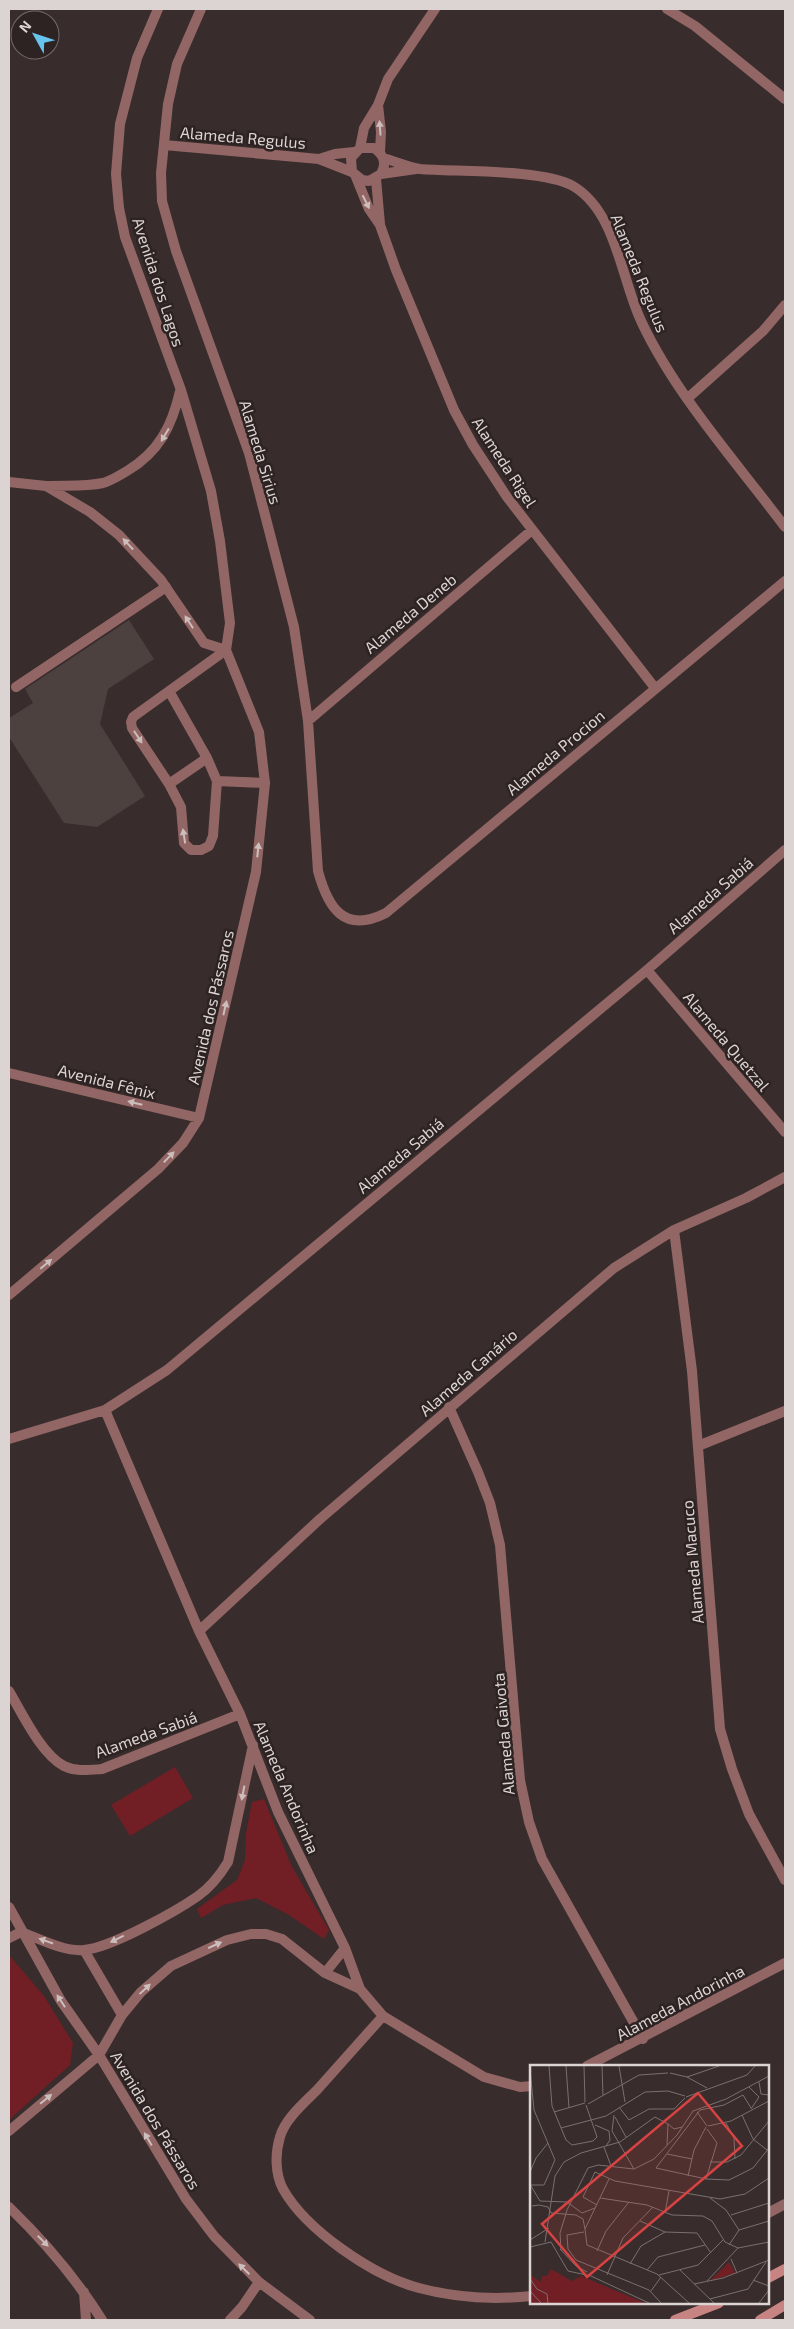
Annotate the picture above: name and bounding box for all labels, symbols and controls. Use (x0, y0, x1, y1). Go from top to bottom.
north arrow (10, 10, 60, 60)
text: N (15, 17, 34, 36)
one-way arrow (375, 120, 383, 136)
street label: Alameda Regulus (179, 122, 307, 152)
one-way arrow (362, 195, 370, 209)
street label: Alameda Regulus (608, 211, 672, 335)
street label: Avenida dos Lagos (129, 215, 189, 349)
street label: Alameda Sirius (236, 397, 286, 507)
street label: Alameda Rigel (469, 413, 541, 511)
one-way arrow (160, 429, 169, 442)
one-way arrow (122, 538, 134, 550)
street label: Alameda Deneb (360, 569, 460, 657)
one-way arrow (184, 615, 194, 629)
street label: Alameda Procion (502, 705, 608, 799)
one-way arrow (133, 730, 143, 743)
one-way arrow (180, 827, 188, 843)
one-way arrow (255, 841, 263, 857)
street label: Alameda Sabiá (663, 853, 757, 937)
street label: Avenida dos Pássaros (183, 928, 237, 1086)
street label: Alameda Quetzal (679, 987, 774, 1095)
one-way arrow (221, 1001, 229, 1016)
street label: Avenida Fênix (56, 1060, 158, 1102)
one-way arrow (127, 1099, 142, 1107)
street label: Alameda Sabiá (353, 1113, 447, 1197)
one-way arrow (163, 1152, 175, 1164)
one-way arrow (39, 1258, 52, 1269)
street label: Alameda Canário (415, 1324, 521, 1420)
street label: Alameda Macuco (677, 1499, 707, 1625)
street label: Alameda Gaivota (488, 1672, 518, 1796)
street label: Alameda Sabiá (92, 1707, 200, 1761)
street label: Alameda Andorinha (250, 1718, 324, 1856)
one-way arrow (239, 1785, 247, 1800)
one-way arrow (110, 1935, 124, 1943)
one-way arrow (38, 1937, 53, 1945)
one-way arrow (208, 1941, 222, 1949)
street label: Alameda Andorinha (613, 1960, 747, 2044)
one-way arrow (139, 1983, 151, 1995)
one-way arrow (56, 1995, 66, 2008)
street label: Avenida dos Pássaros (107, 2047, 205, 2193)
inset map (530, 2065, 769, 2304)
one-way arrow (39, 2094, 52, 2105)
one-way arrow (143, 2132, 152, 2145)
one-way arrow (37, 2235, 49, 2247)
one-way arrow (239, 2263, 251, 2275)

